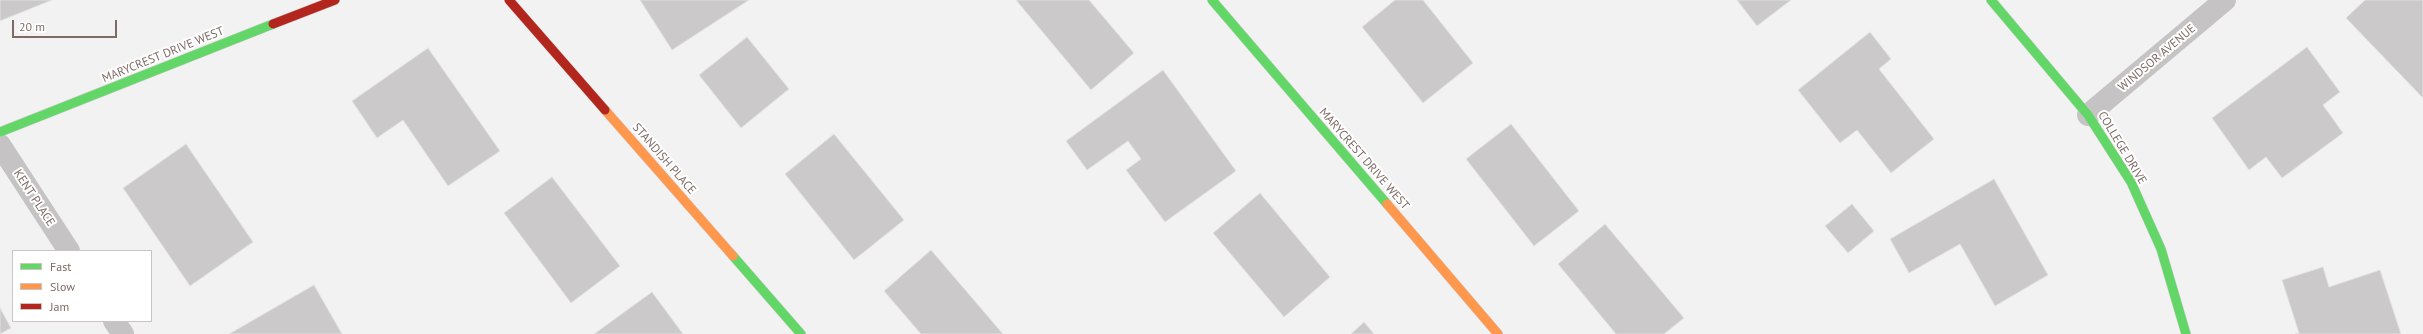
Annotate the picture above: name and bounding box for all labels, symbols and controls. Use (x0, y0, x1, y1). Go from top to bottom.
scale bar (14, 12, 119, 38)
text: 20 m (19, 19, 45, 34)
street label: WINDSOR AVENUE (2115, 22, 2199, 94)
street label: MARYCREST DRIVE WEST (100, 24, 226, 86)
street label: MARYCREST DRIVE WEST (1316, 105, 1412, 213)
street label: COLLEGE DRIVE (2095, 109, 2149, 187)
street label: STANDISH PLACE (629, 121, 699, 197)
street label: KENT PLACE (10, 167, 58, 229)
legend (12, 250, 152, 322)
text: Fast (50, 259, 71, 274)
text: Slow (50, 279, 75, 294)
text: Jam (50, 299, 69, 314)

